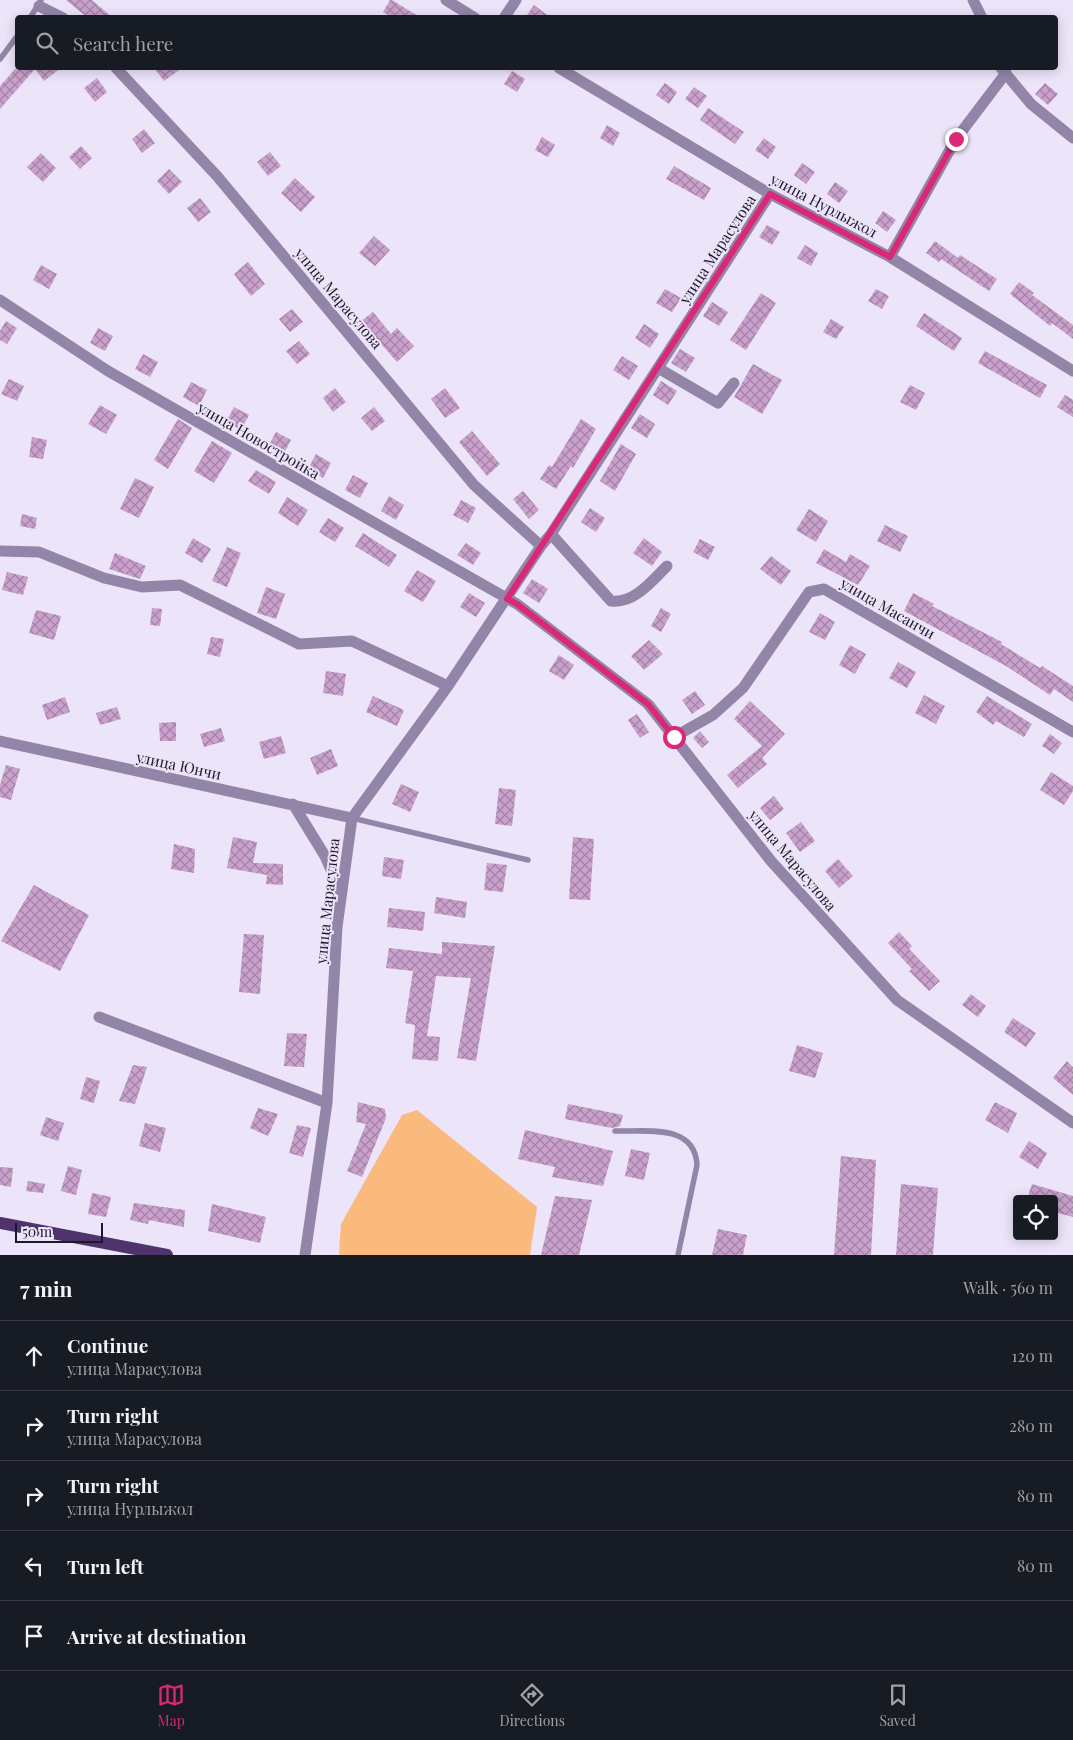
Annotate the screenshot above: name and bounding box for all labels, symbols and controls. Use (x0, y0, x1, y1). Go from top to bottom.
search box (15, 15, 1058, 70)
icon: search (33, 29, 61, 57)
text: Search here (73, 30, 173, 56)
route end (945, 128, 968, 151)
street label: улица Нурлыжол (766, 168, 881, 242)
street label: улица Марасулова (674, 190, 760, 308)
street label: улица Марасулова (290, 242, 388, 353)
street label: улица Новостройка (193, 396, 324, 483)
street label: улица Масанчи (836, 572, 939, 643)
route start (663, 726, 686, 749)
street label: улица Юнчи (134, 746, 223, 784)
street label: улица Марасулова (744, 804, 842, 915)
street label: улица Марасулова (310, 837, 344, 966)
map controls (1013, 1195, 1058, 1240)
button: locate (1013, 1195, 1058, 1240)
scale bar (15, 1220, 102, 1243)
text: 50 m (22, 1222, 52, 1241)
text: 7 min (20, 1274, 73, 1302)
text: Walk · 560 m (963, 1277, 1053, 1298)
text: Continue (67, 1332, 148, 1358)
icon: ahead (20, 1342, 48, 1370)
text: 120 m (1012, 1345, 1053, 1366)
text: улица Марасулова (67, 1358, 202, 1379)
text: Turn right (67, 1402, 159, 1428)
icon: right (20, 1412, 48, 1440)
text: 280 m (1009, 1415, 1053, 1436)
text: улица Марасулова (67, 1428, 202, 1449)
text: Turn right (67, 1472, 159, 1498)
icon: right (20, 1482, 48, 1510)
text: 80 m (1017, 1485, 1053, 1506)
text: улица Нурлыжол (67, 1498, 193, 1519)
icon: left (20, 1552, 48, 1580)
text: Turn left (67, 1553, 144, 1579)
text: 80 m (1017, 1555, 1053, 1576)
icon: arrive (20, 1622, 48, 1650)
text: Arrive at destination (67, 1623, 247, 1649)
tab: Map (157, 1681, 185, 1730)
tab: Directions (500, 1681, 565, 1730)
tab: Saved (879, 1681, 916, 1730)

